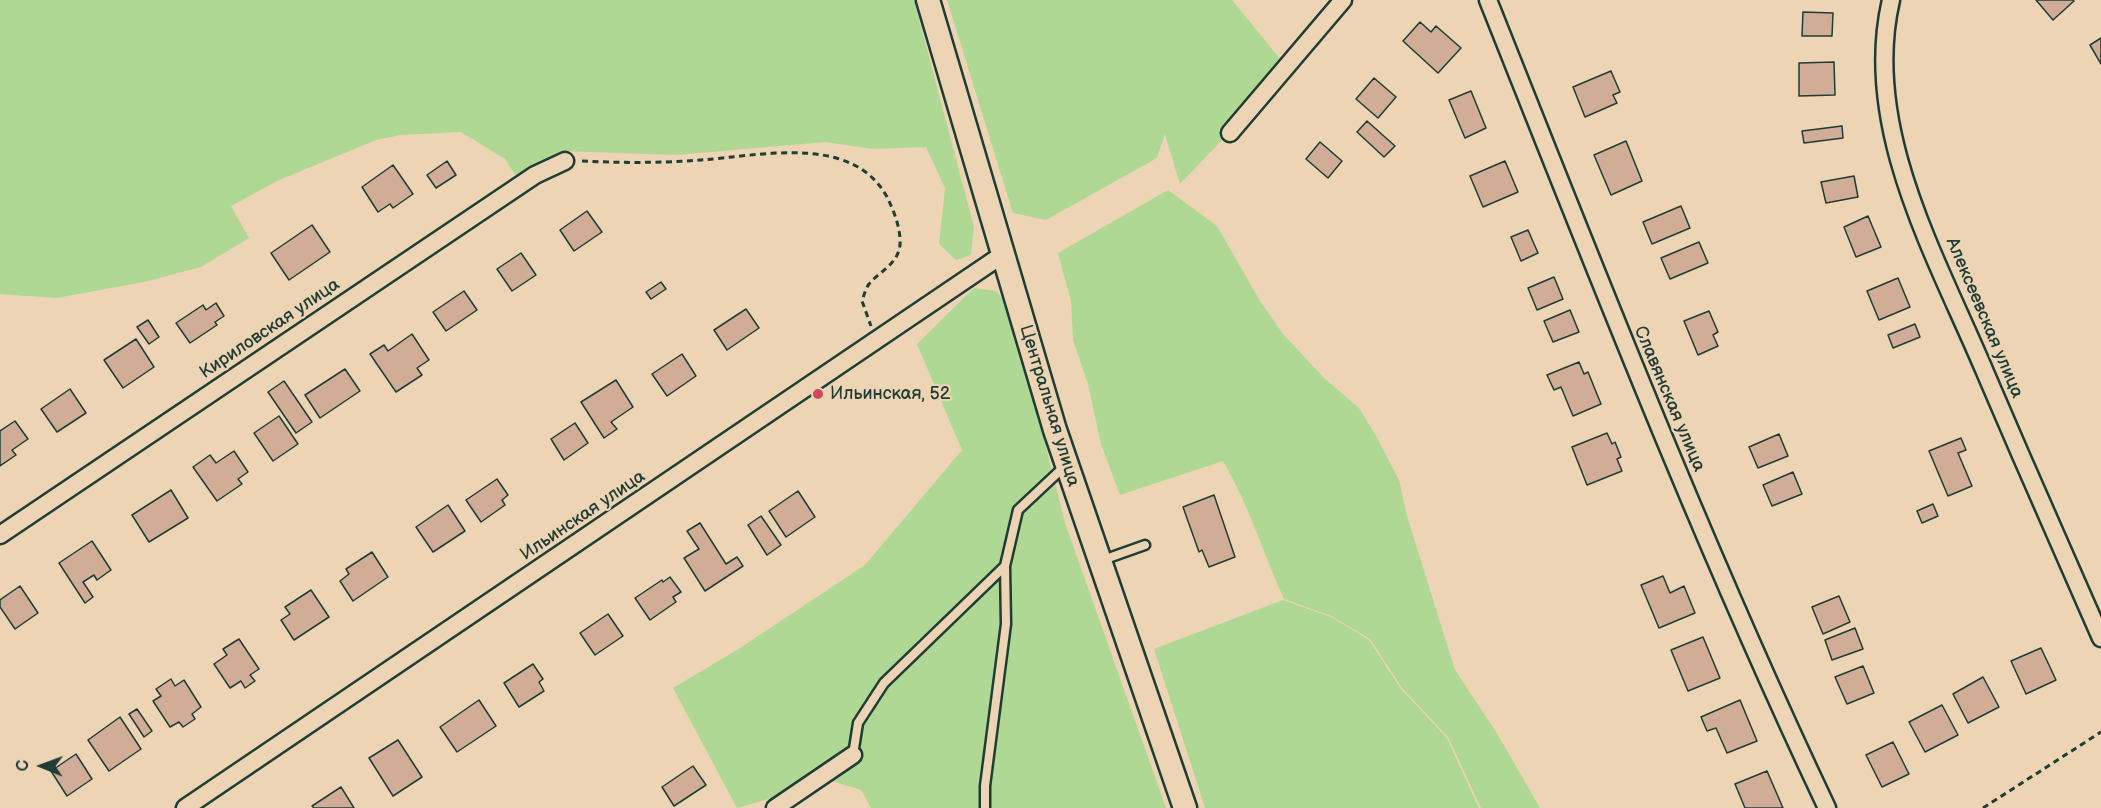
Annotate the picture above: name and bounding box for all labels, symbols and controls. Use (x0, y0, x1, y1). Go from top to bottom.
street label: Алексеевская улица (1940, 235, 2028, 401)
street label: Кириловская улица (196, 274, 344, 384)
street label: Центральная улица (1014, 323, 1084, 489)
street label: Славянская улица (1629, 323, 1709, 475)
place label: Ильинская, 52 (830, 383, 950, 405)
marker: Ильинская, 52 (811, 387, 825, 401)
street label: Ильинская улица (516, 466, 650, 566)
north arrow (12, 736, 72, 796)
text: С (14, 760, 33, 771)

